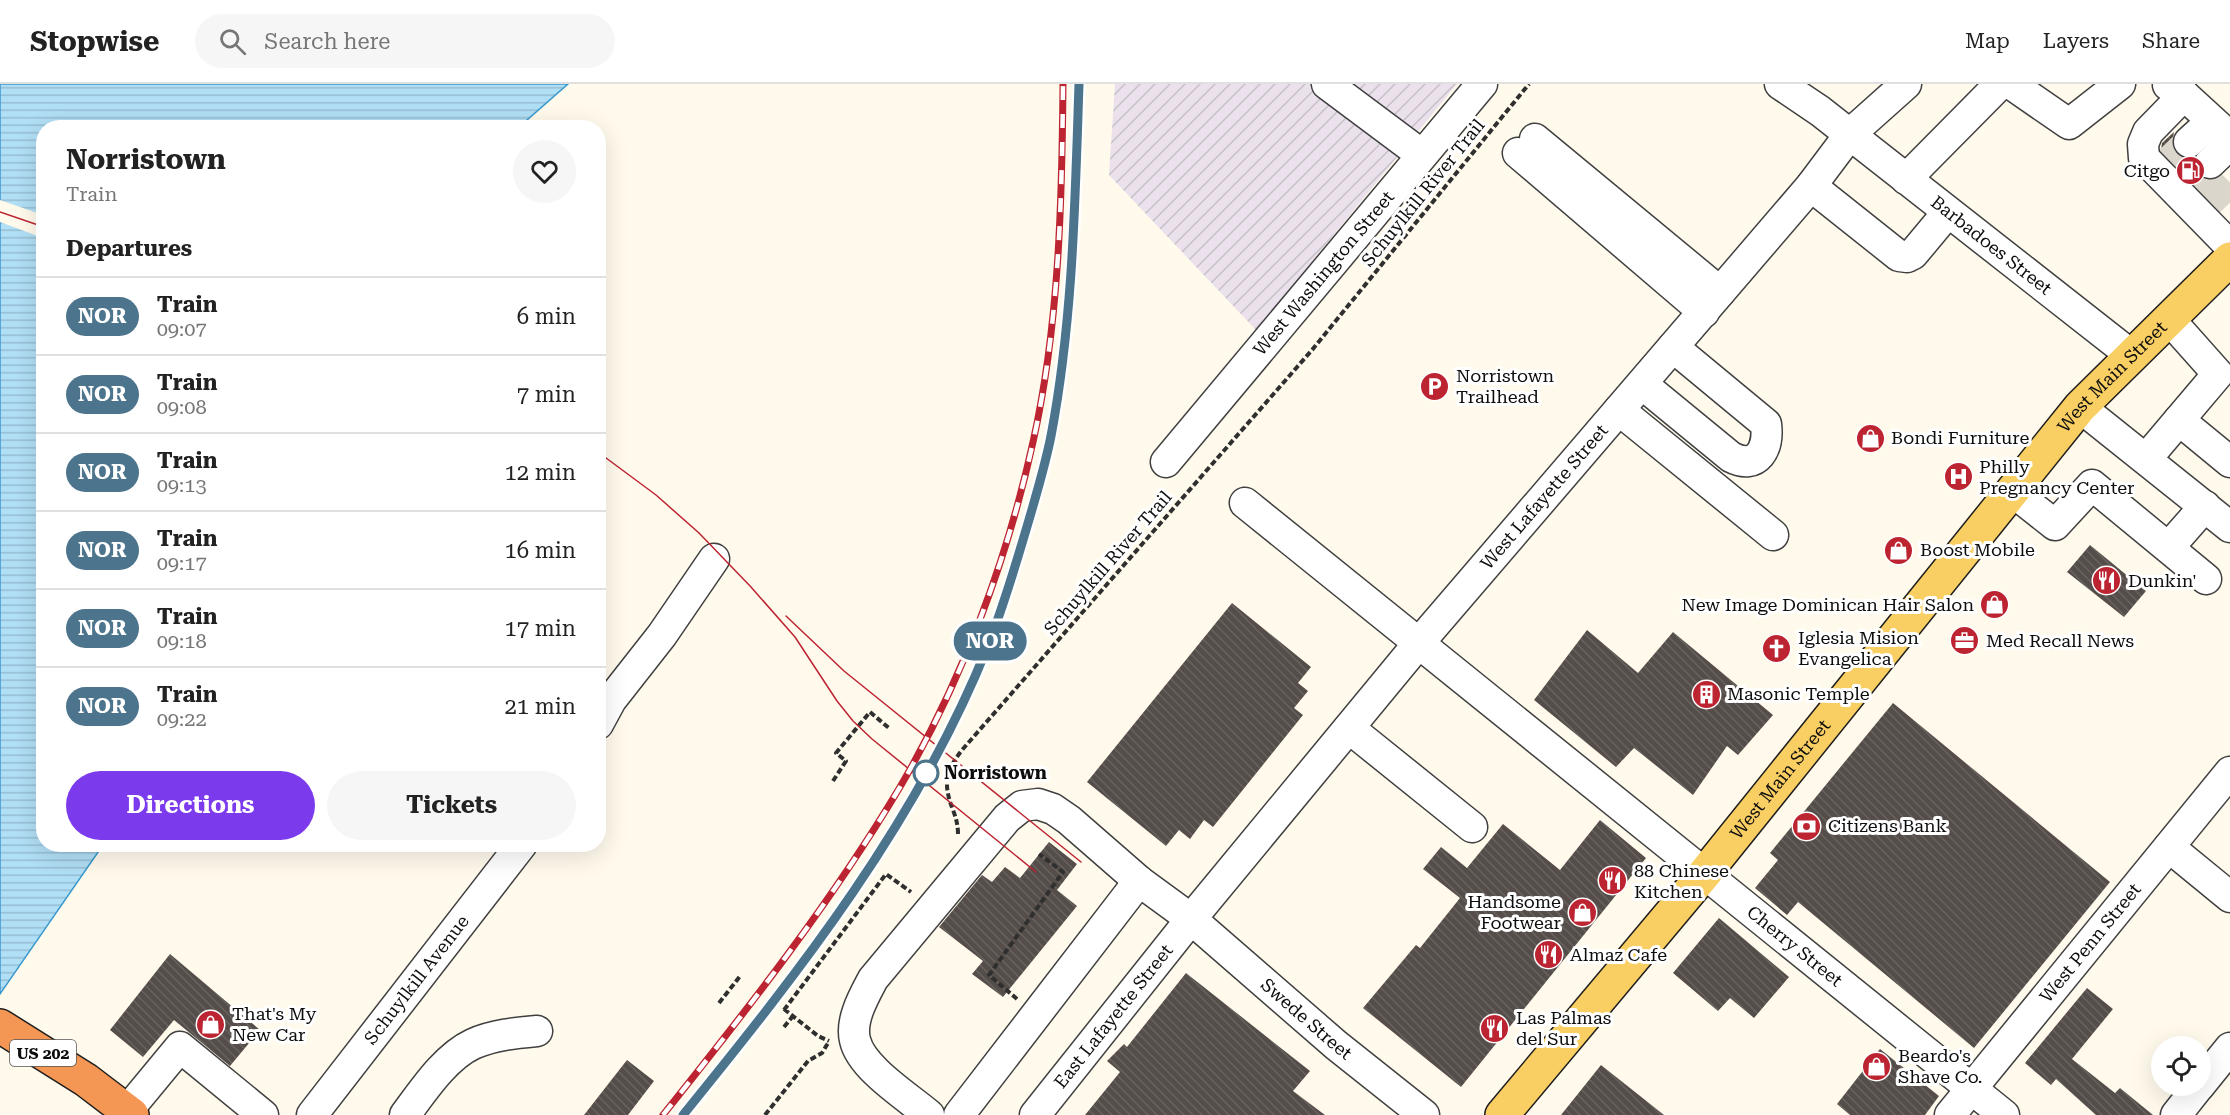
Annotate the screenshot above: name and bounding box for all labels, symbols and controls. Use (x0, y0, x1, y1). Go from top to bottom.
search box (195, 14, 615, 68)
text: Stopwise (30, 25, 159, 58)
icon: search (216, 25, 249, 58)
text: Search here (264, 29, 390, 54)
text: Map (1965, 29, 2010, 53)
text: Layers (2043, 29, 2109, 53)
text: Share (2142, 29, 2200, 53)
street label: Schuylkill River Trail (1357, 114, 1489, 271)
button: heart (513, 140, 576, 203)
text: Norristown (66, 143, 226, 176)
fuel station icon: Citgo (2175, 155, 2207, 187)
place label: Citgo (2124, 160, 2170, 181)
text: Train (66, 182, 117, 206)
street label: West Washington Street (1249, 186, 1398, 359)
street label: Barbadoes Street (1927, 191, 2056, 299)
text: Departures (66, 236, 192, 261)
text: Train (157, 292, 217, 317)
text: NOR (78, 304, 127, 328)
text: 6 min (517, 304, 576, 329)
street label: West Main Street (2053, 316, 2171, 436)
text: 09:07 (157, 317, 207, 341)
place label: Norristown Trailhead (1456, 365, 1555, 407)
text: Train (157, 370, 217, 395)
parking icon: Norristown Trailhead (1419, 370, 1451, 402)
text: NOR (78, 382, 127, 406)
text: 7 min (517, 382, 576, 407)
text: 09:08 (157, 395, 207, 419)
street label: West Lafayette Street (1476, 420, 1612, 573)
shop icon: Bondi Furniture (1854, 422, 1886, 454)
place label: Bondi Furniture (1891, 427, 2030, 448)
text: Train (157, 448, 217, 473)
place label: Philly Pregnancy Center (1979, 456, 2134, 498)
text: NOR (78, 460, 127, 484)
text: 12 min (505, 460, 576, 485)
hospital icon: Philly Pregnancy Center (1942, 461, 1974, 493)
text: 09:13 (157, 473, 207, 497)
street label: Schuylkill River Trail (1039, 486, 1176, 639)
text: Train (157, 526, 217, 551)
shop icon: Boost Mobile (1883, 534, 1915, 566)
text: NOR (78, 538, 127, 562)
text: 16 min (505, 538, 576, 563)
place label: Boost Mobile (1920, 539, 2035, 560)
text: 09:17 (157, 551, 207, 575)
restaurant icon: Dunkin' (2091, 565, 2123, 597)
place label: Dunkin' (2128, 570, 2197, 591)
shop icon: New Image Dominican Hair Salon (1979, 589, 2011, 621)
place label: New Image Dominican Hair Salon (1681, 594, 1974, 615)
text: Train (157, 604, 217, 629)
text: NOR (78, 616, 127, 640)
text: 17 min (505, 616, 576, 641)
line badge: NOR (956, 622, 1024, 660)
office icon: Med Recall News (1949, 625, 1981, 657)
place label: Iglesia Mision Evangelica (1798, 627, 1919, 669)
text: 09:18 (157, 629, 207, 653)
text: NOR (966, 629, 1014, 653)
place label: Med Recall News (1986, 630, 2134, 651)
church icon: Iglesia Mision Evangelica (1761, 632, 1793, 664)
building icon: Masonic Temple (1690, 678, 1722, 710)
text: Train (157, 682, 217, 707)
place label: Masonic Temple (1727, 683, 1870, 704)
text: NOR (78, 694, 127, 718)
text: 21 min (505, 694, 576, 719)
text: 09:22 (157, 707, 207, 731)
street label: West Main Street (1725, 715, 1835, 843)
marker: Norristown (913, 760, 939, 786)
place label: Norristown (944, 762, 1047, 783)
button: Directions (66, 771, 315, 840)
button: Tickets (327, 771, 576, 840)
bank icon: Citizens Bank (1791, 810, 1823, 842)
place label: Citizens Bank (1828, 815, 1947, 836)
place label: 88 Chinese Kitchen (1634, 860, 1729, 902)
restaurant icon: 88 Chinese Kitchen (1597, 865, 1629, 897)
street label: West Penn Street (2035, 879, 2145, 1007)
place label: Handsome Footwear (1467, 891, 1561, 933)
shop icon: Handsome Footwear (1566, 896, 1598, 928)
street label: Cherry Street (1743, 901, 1847, 991)
street label: Schuylkill Avenue (360, 911, 473, 1048)
restaurant icon: Almaz Cafe (1533, 939, 1565, 971)
street label: East Lafayette Street (1049, 940, 1177, 1092)
place label: Almaz Cafe (1570, 944, 1667, 965)
street label: Swede Street (1257, 974, 1357, 1064)
place label: That's My New Car (232, 1003, 317, 1045)
place label: Las Palmas del Sur (1516, 1007, 1611, 1049)
shop icon: That's My New Car (195, 1008, 227, 1040)
restaurant icon: Las Palmas del Sur (1479, 1012, 1511, 1044)
map controls (2151, 1036, 2211, 1096)
button: locate (2151, 1036, 2211, 1096)
road number: US 202 (10, 1040, 76, 1066)
place label: Beardo's Shave Co. (1898, 1045, 1982, 1087)
shop icon: Beardo's Shave Co. (1861, 1050, 1893, 1082)

